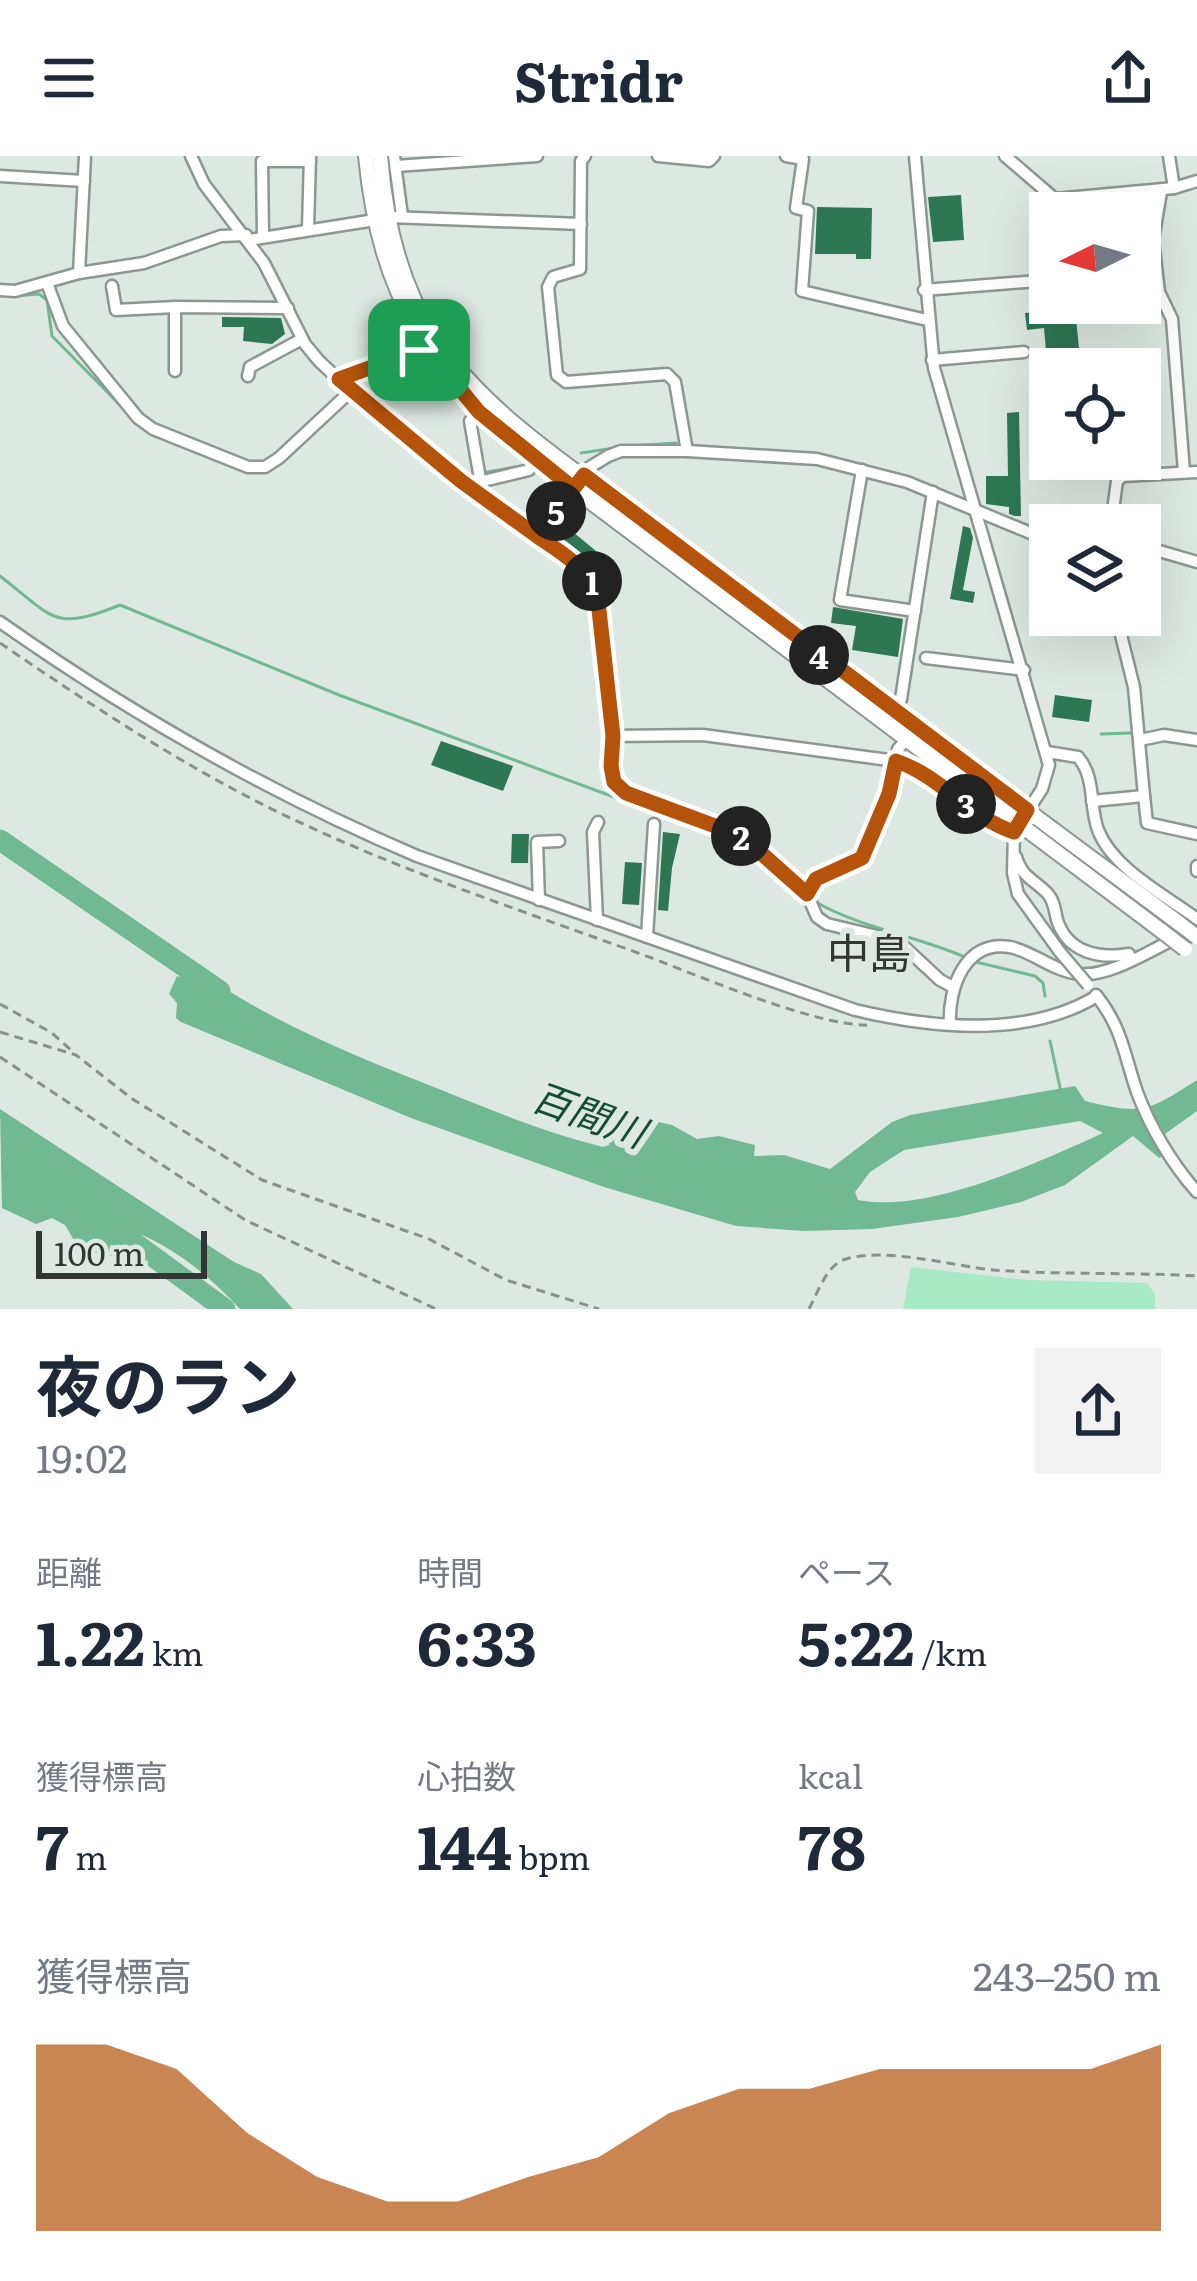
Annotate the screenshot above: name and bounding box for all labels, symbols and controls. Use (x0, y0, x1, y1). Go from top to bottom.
text: Stridr (514, 38, 683, 119)
icon: menu (36, 45, 102, 111)
icon: share (1095, 45, 1161, 111)
north arrow (1029, 192, 1161, 324)
map controls (1029, 192, 1161, 636)
pin (368, 299, 470, 401)
icon: arrive (386, 317, 452, 383)
button: locate (1029, 348, 1161, 480)
pin: 5 (526, 481, 586, 541)
text: 5 (547, 486, 565, 535)
button: layers (1029, 504, 1161, 636)
pin: 1 (562, 551, 622, 611)
text: 1 (585, 556, 599, 605)
pin: 4 (789, 625, 849, 685)
text: 4 (809, 630, 829, 679)
pin: 3 (936, 774, 996, 834)
text: 3 (957, 779, 975, 828)
pin: 2 (711, 806, 771, 866)
text: 2 (732, 811, 750, 860)
district label: 中島 (827, 920, 911, 982)
water label: 百間川 (525, 1065, 659, 1161)
scale bar (36, 1225, 207, 1278)
text: 100 m (54, 1227, 144, 1276)
text: 夜のラン (36, 1333, 300, 1431)
button: share (1035, 1348, 1161, 1474)
text: 19:02 (36, 1427, 127, 1485)
text: 距離 (36, 1546, 102, 1595)
text: 時間 (417, 1546, 483, 1595)
text: ペース (798, 1546, 895, 1595)
text: 1.22 (36, 1595, 145, 1684)
text: 6:33 (417, 1595, 537, 1684)
text: 5:22 (798, 1595, 915, 1684)
text: km (145, 1627, 204, 1676)
text: /km (915, 1627, 987, 1676)
text: 獲得標高 (36, 1750, 168, 1799)
text: 心拍数 (417, 1750, 516, 1799)
text: kcal (798, 1750, 863, 1799)
text: 7 (36, 1799, 69, 1888)
text: 144 (417, 1799, 512, 1888)
text: 78 (798, 1799, 866, 1888)
text: m (69, 1831, 107, 1880)
text: bpm (512, 1831, 590, 1880)
text: 獲得標高 (36, 1945, 192, 2003)
text: 243–250 m (973, 1945, 1161, 2003)

